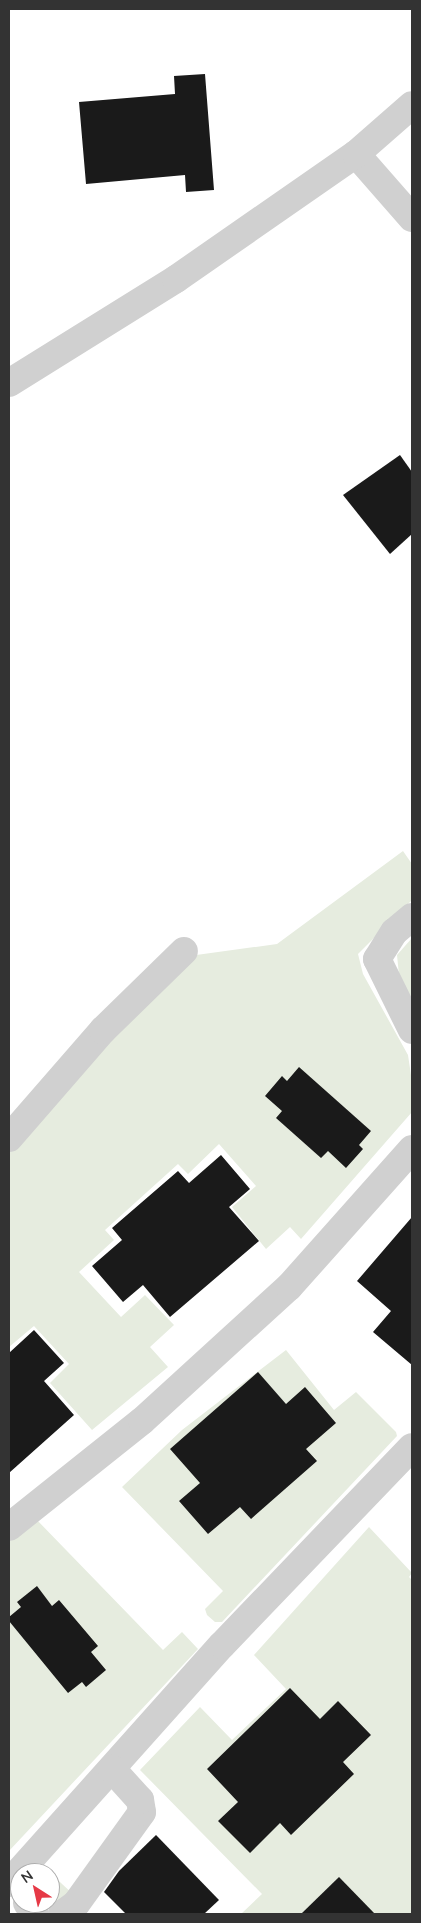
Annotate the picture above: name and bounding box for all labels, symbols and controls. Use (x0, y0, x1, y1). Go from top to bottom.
north arrow (10, 1863, 60, 1913)
text: N (17, 1866, 36, 1887)

